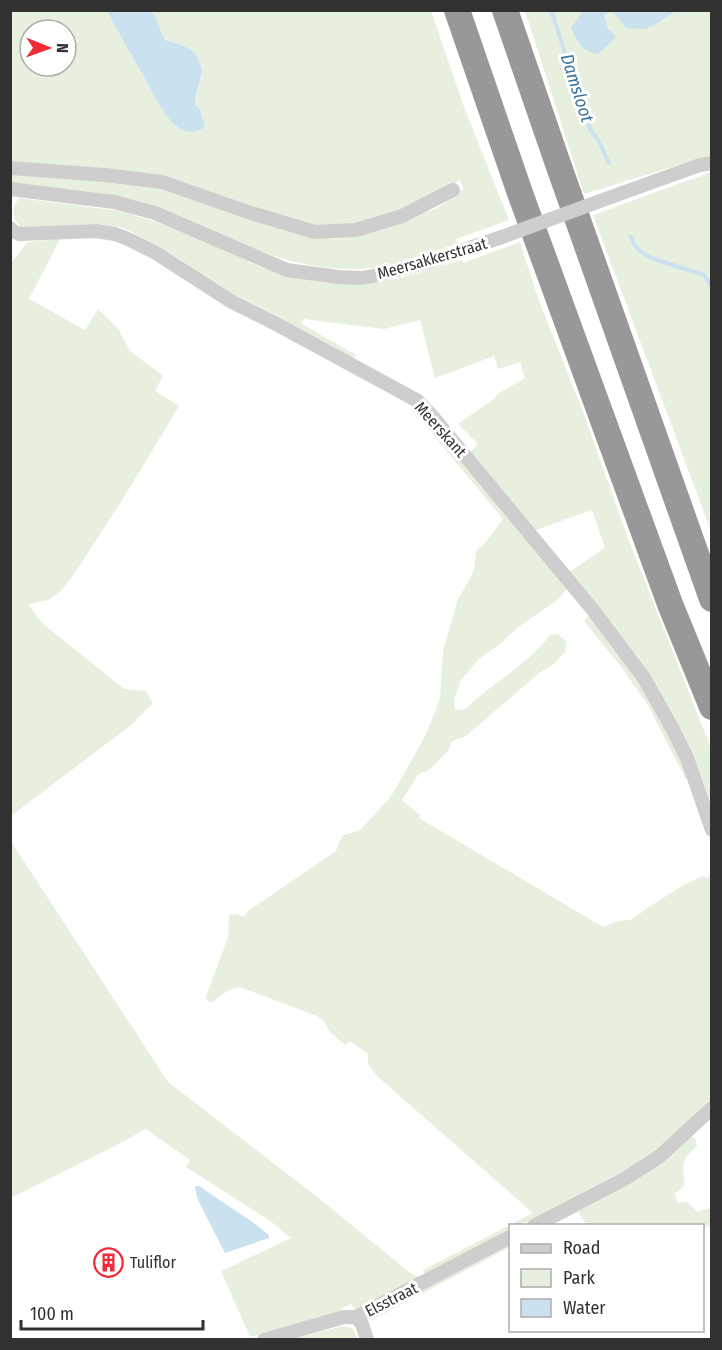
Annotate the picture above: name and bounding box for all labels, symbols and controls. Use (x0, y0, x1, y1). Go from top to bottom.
north arrow (18, 18, 78, 78)
text: N (53, 43, 72, 53)
water label: Damsloot (556, 51, 598, 125)
street label: Meersakkerstraat (375, 234, 490, 283)
street label: Meerskant (411, 398, 471, 462)
legend (509, 1224, 704, 1332)
text: Road (563, 1237, 600, 1259)
building icon: Tuliflor (93, 1246, 125, 1278)
place label: Tuliflor (130, 1253, 176, 1272)
text: Park (563, 1267, 596, 1289)
street label: Elsstraat (362, 1278, 421, 1321)
scale bar (21, 1293, 202, 1331)
text: Water (563, 1297, 606, 1319)
text: 100 m (30, 1303, 74, 1325)

